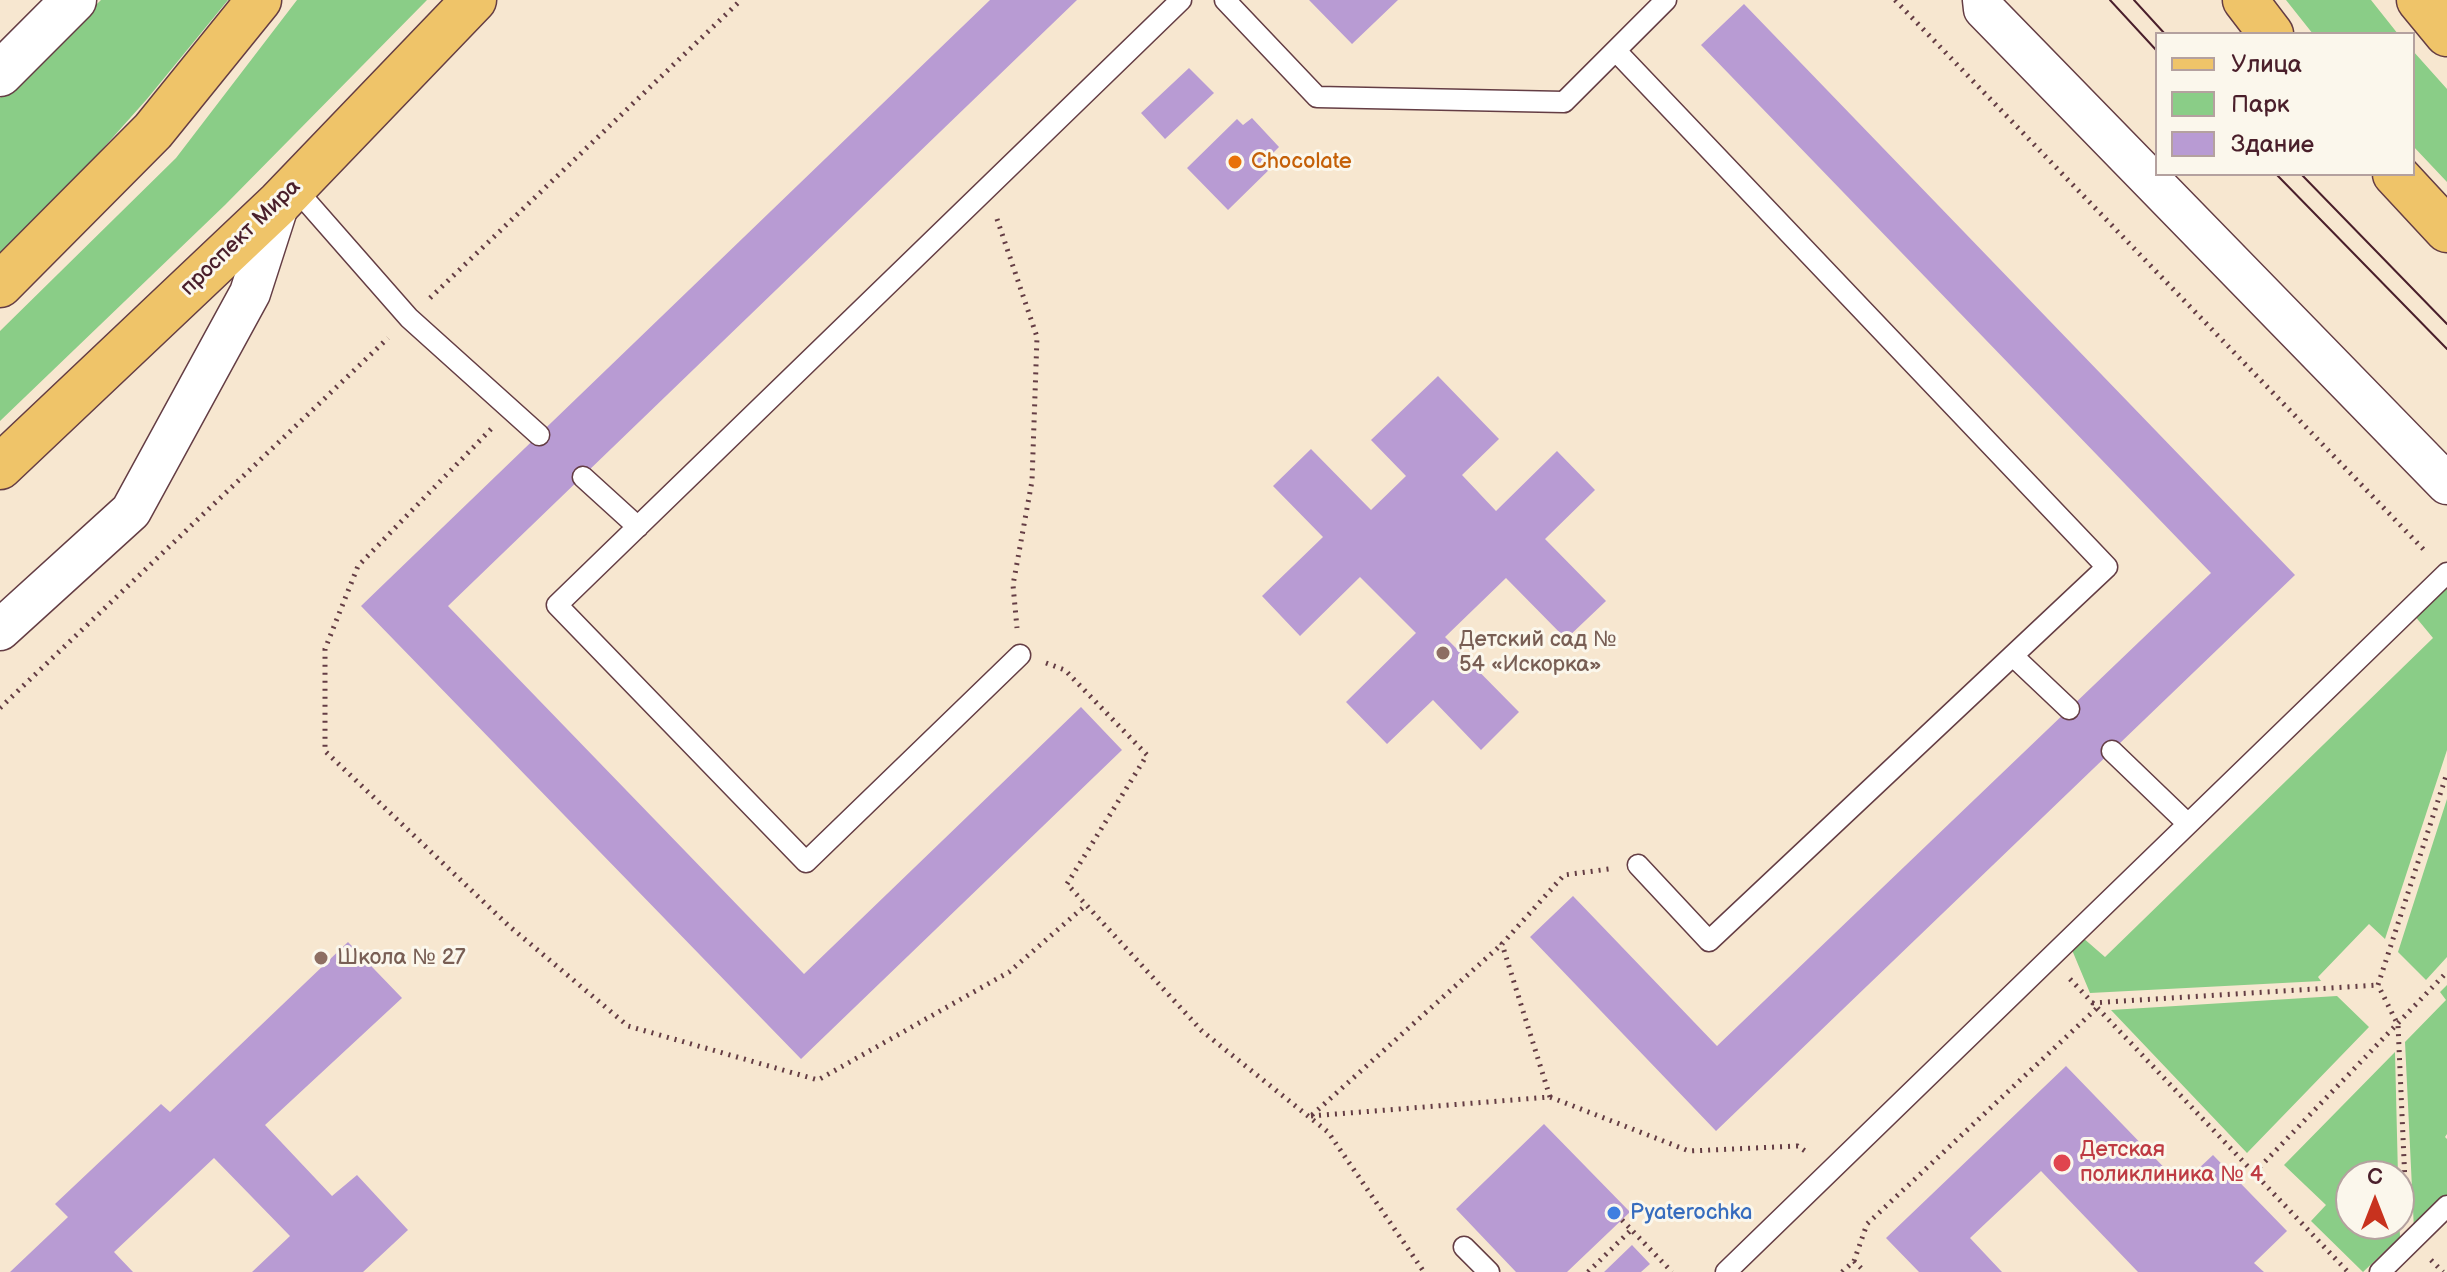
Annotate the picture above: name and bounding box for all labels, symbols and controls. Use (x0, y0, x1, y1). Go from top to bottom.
legend (2155, 32, 2415, 176)
text: Улица (2231, 50, 2302, 79)
text: Парк (2231, 90, 2289, 119)
text: Здание (2231, 130, 2314, 159)
place label: Chocolate (1251, 149, 1352, 175)
marker: Chocolate (1226, 153, 1244, 171)
street label: проспект Мира (176, 174, 306, 302)
place label: Детский сад № 54 «Искорка» (1459, 627, 1617, 678)
marker: Детский сад № 54 «Искорка» (1434, 644, 1452, 662)
place label: Школа № 27 (337, 945, 466, 971)
marker: Школа № 27 (312, 949, 330, 967)
place label: Детская поликлиника № 4 (2080, 1137, 2263, 1188)
marker: Детская поликлиника № 4 (2051, 1152, 2073, 1174)
north arrow (2335, 1160, 2415, 1240)
text: С (2367, 1164, 2383, 1191)
place label: Pyaterochka (1630, 1200, 1752, 1226)
marker: Pyaterochka (1605, 1204, 1623, 1222)

